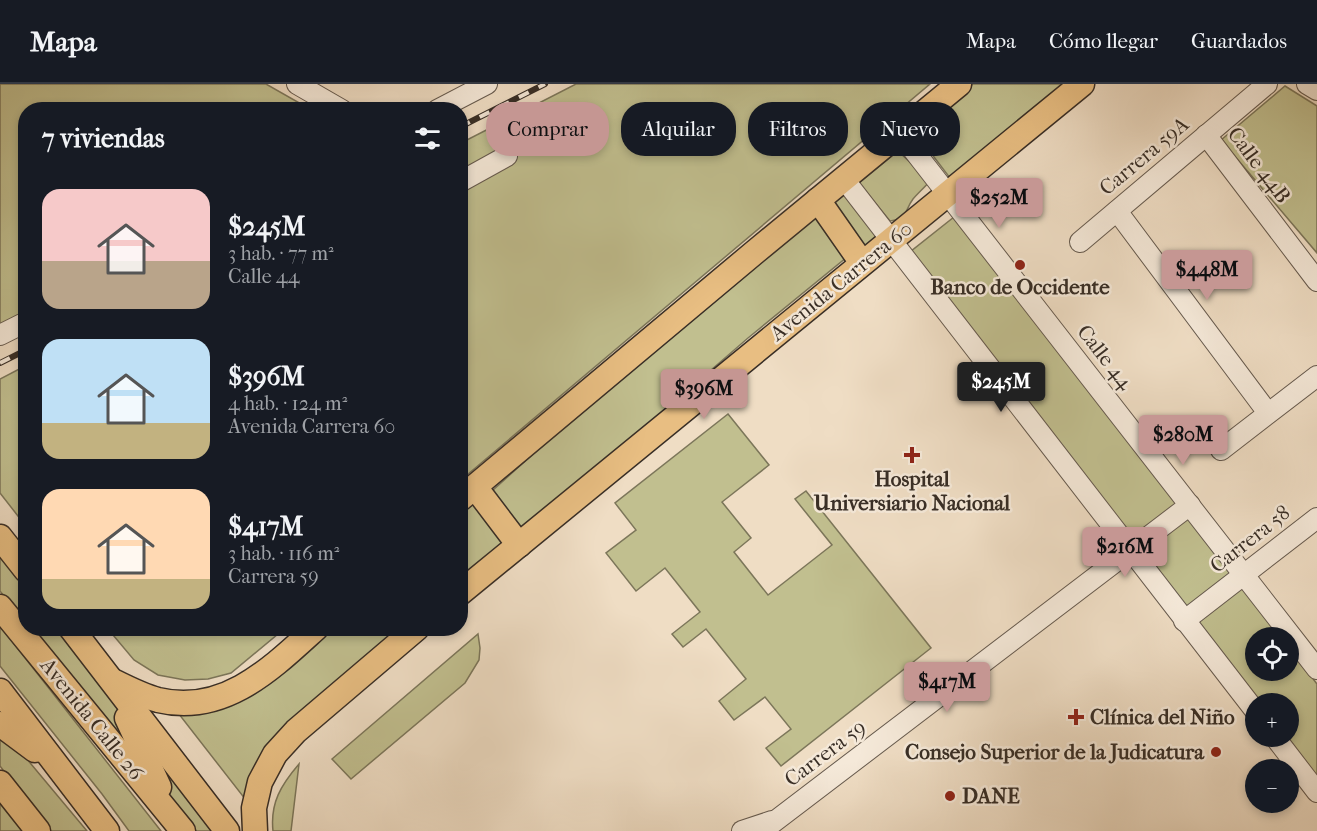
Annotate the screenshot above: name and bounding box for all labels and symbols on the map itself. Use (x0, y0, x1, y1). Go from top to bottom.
street label: Carrera 59A (1095, 112, 1194, 200)
street label: Calle 44B (1223, 122, 1295, 208)
pin: $252M (957, 178, 1041, 229)
street label: Avenida Carrera 60 (764, 216, 917, 346)
pin: $448M (1165, 250, 1249, 301)
marker: Banco de Occidente (1013, 258, 1027, 272)
place label: Banco de Occidente (930, 275, 1110, 299)
street label: Calle 44 (1072, 320, 1138, 394)
pin: $245M (959, 362, 1043, 413)
pin: $396M (662, 369, 746, 420)
pin: $280M (1141, 415, 1225, 466)
marker: Hospital Universiario Nacional (903, 446, 921, 464)
place label: Hospital Universiario Nacional (813, 467, 1010, 515)
street label: Carrera 58 (1205, 500, 1295, 578)
pin: $216M (1083, 527, 1167, 578)
street label: Avenida Calle 26 (35, 652, 149, 785)
pin: $417M (905, 662, 989, 713)
place label: Clínica del Niño (1090, 705, 1235, 729)
marker: Clínica del Niño (1067, 708, 1085, 726)
street label: Carrera 59 (780, 715, 870, 791)
place label: Consejo Superior de la Judicatura (905, 740, 1205, 764)
marker: Consejo Superior de la Judicatura (1209, 745, 1223, 759)
place label: DANE (962, 784, 1020, 808)
marker: DANE (943, 789, 957, 803)

